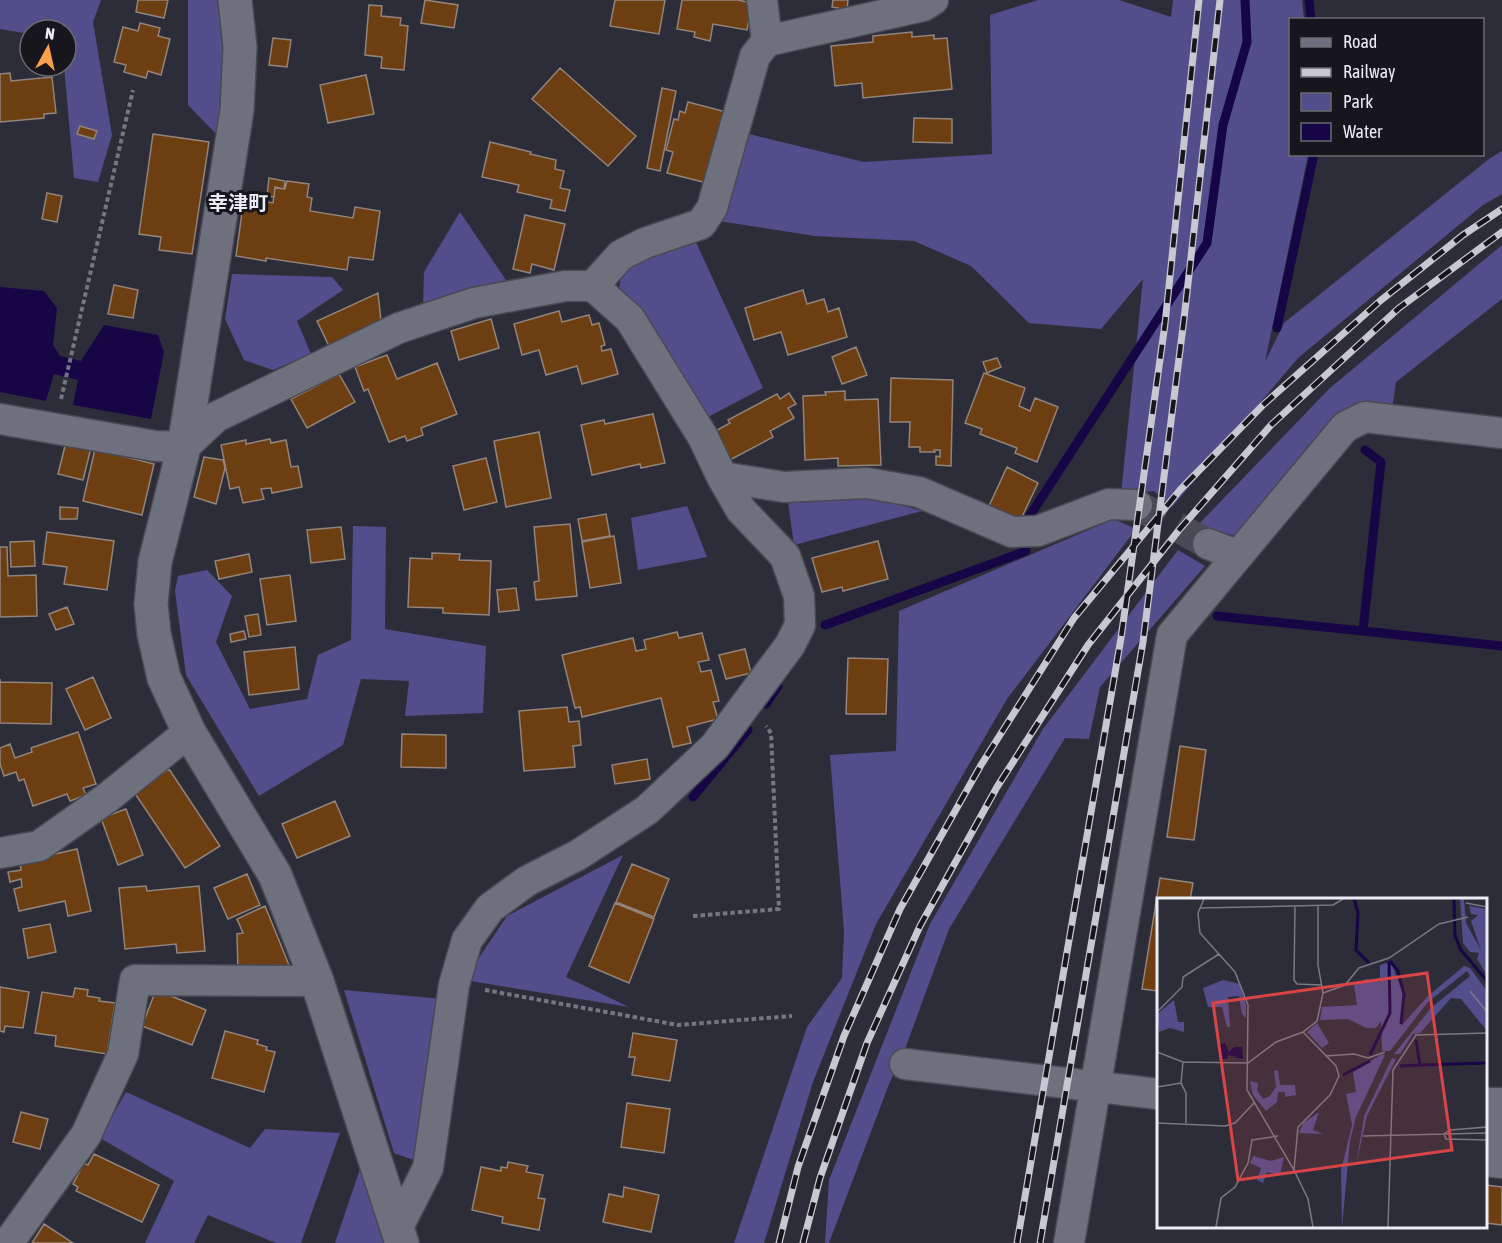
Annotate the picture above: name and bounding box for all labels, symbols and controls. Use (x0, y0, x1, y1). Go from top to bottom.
north arrow (18, 18, 78, 78)
legend (1289, 18, 1484, 156)
text: N (44, 24, 56, 43)
text: Road (1343, 31, 1377, 52)
text: Railway (1343, 61, 1395, 82)
text: Park (1343, 91, 1373, 112)
text: Water (1343, 121, 1383, 142)
district label: 幸津町 (208, 191, 268, 214)
inset map (1157, 898, 1487, 1228)

